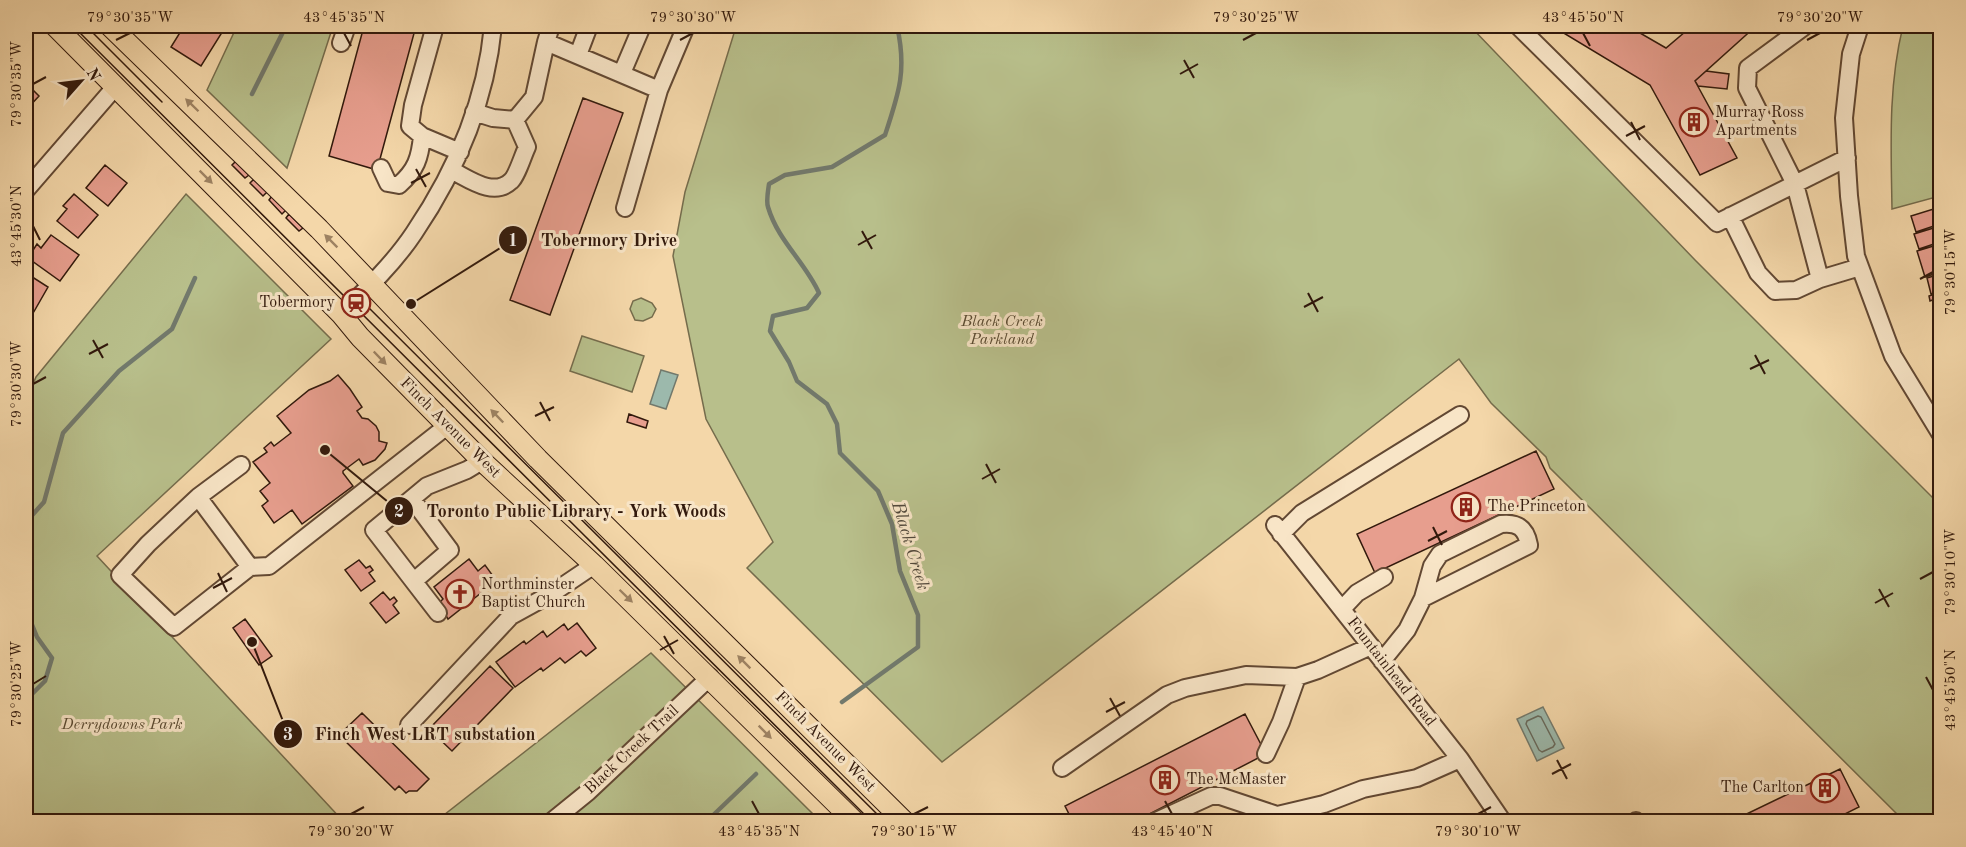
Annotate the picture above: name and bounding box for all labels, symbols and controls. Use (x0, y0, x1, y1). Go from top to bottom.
text: 79°30'35"W (87, 11, 173, 26)
text: 43°45'35"N (303, 11, 385, 26)
text: 79°30'30"W (650, 11, 736, 26)
text: 79°30'25"W (1213, 11, 1299, 26)
text: 43°45'50"N (1542, 11, 1624, 26)
text: 79°30'20"W (1777, 11, 1863, 26)
text: 79°30'35"W (10, 41, 25, 127)
north arrow (51, 51, 111, 111)
text: N (83, 66, 103, 85)
one-way arrow (185, 99, 199, 113)
place label: Murray Ross Apartments (1715, 105, 1804, 139)
building icon: Murray Ross Apartments (1678, 106, 1710, 138)
one-way arrow (198, 170, 212, 184)
text: 43°45'30"N (10, 185, 25, 267)
callout: Tobermory Drive (498, 222, 689, 258)
text: 79°30'15"W (1944, 229, 1959, 315)
text: 1 (508, 232, 518, 250)
text: Tobermory Drive (541, 232, 677, 250)
one-way arrow (325, 235, 339, 249)
station icon: Tobermory (340, 287, 372, 319)
place label: Tobermory (259, 295, 336, 311)
park label: Black Creek Parkland (960, 314, 1043, 348)
text: 79°30'30"W (10, 341, 25, 427)
one-way arrow (373, 350, 387, 364)
street label: Finch Avenue West (397, 375, 504, 482)
one-way arrow (491, 410, 505, 424)
building icon: The Princeton (1450, 491, 1482, 523)
callout: Toronto Public Library - York Woods (384, 493, 737, 529)
water label: Black Creek (888, 498, 932, 593)
place label: The Princeton (1487, 499, 1586, 515)
text: 2 (394, 503, 404, 521)
text: Toronto Public Library - York Woods (426, 503, 726, 521)
text: 79°30'10"W (1944, 529, 1959, 615)
place label: Northminster Baptist Church (481, 577, 586, 611)
church icon: Northminster Baptist Church (444, 578, 476, 610)
one-way arrow (618, 588, 632, 602)
street label: Fountainhead Road (1344, 614, 1438, 730)
text: 79°30'25"W (10, 641, 25, 727)
text: 43°45'50"N (1944, 649, 1959, 731)
one-way arrow (738, 656, 752, 670)
street label: Finch Avenue West (772, 689, 879, 796)
street label: Black Creek Trail (582, 702, 682, 798)
callout: Finch West LRT substation (273, 716, 548, 752)
park label: Derrydowns Park (60, 717, 183, 733)
one-way arrow (758, 725, 772, 739)
text: 3 (283, 726, 293, 744)
text: Finch West LRT substation (314, 726, 536, 744)
building icon: The McMaster (1149, 764, 1181, 796)
place label: The McMaster (1186, 772, 1287, 788)
building icon: The Carlton (1809, 772, 1841, 804)
place label: The Carlton (1720, 780, 1804, 796)
text: 79°30'20"W (308, 825, 394, 840)
text: 43°45'35"N (718, 825, 800, 840)
text: 79°30'15"W (871, 825, 957, 840)
text: 43°45'40"N (1131, 825, 1213, 840)
text: 79°30'10"W (1435, 825, 1521, 840)

